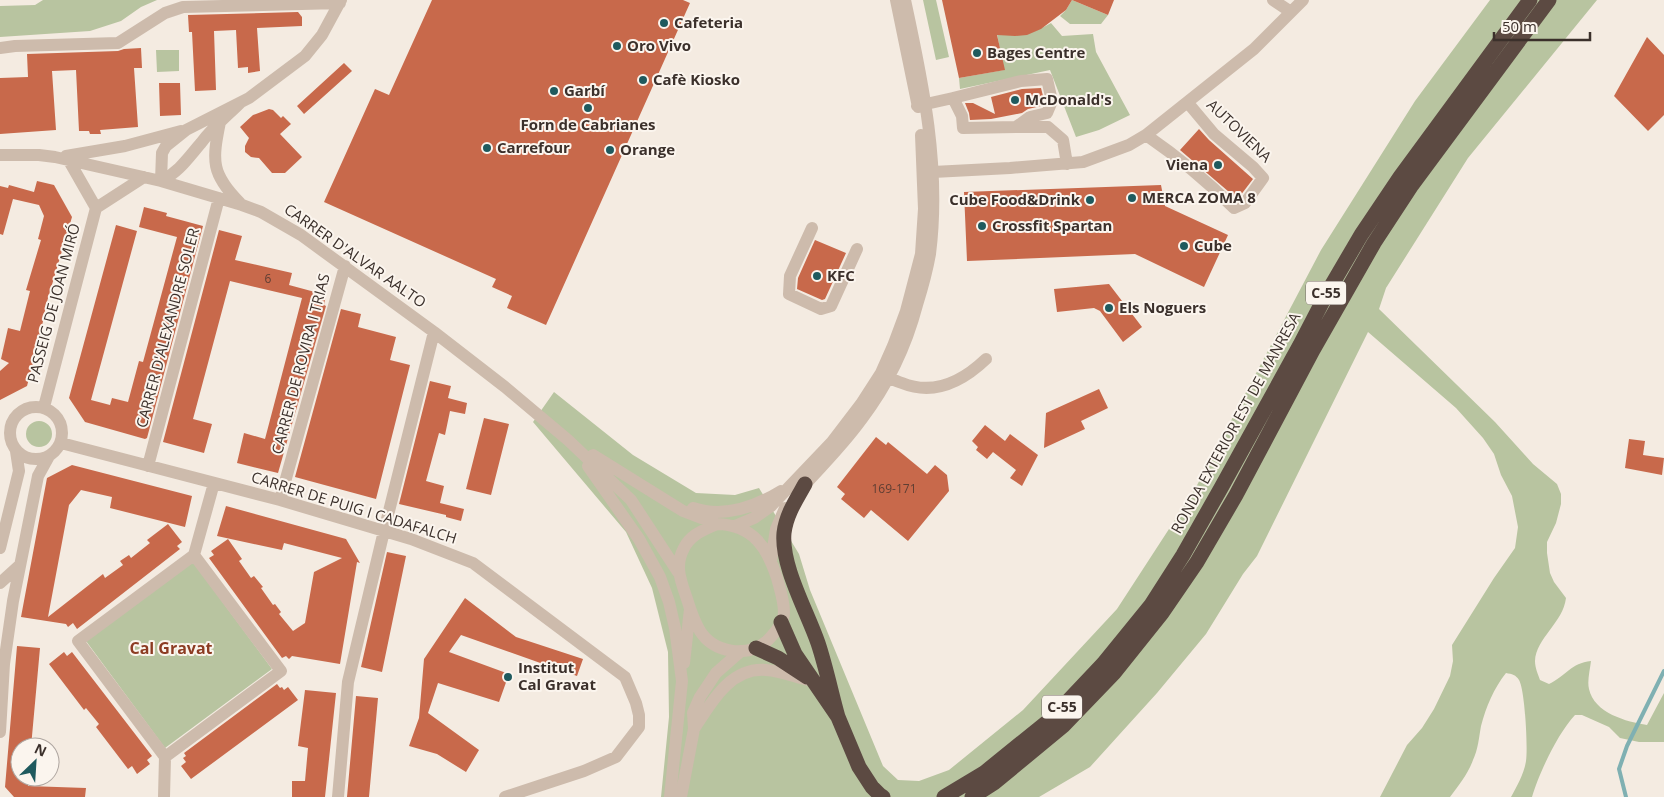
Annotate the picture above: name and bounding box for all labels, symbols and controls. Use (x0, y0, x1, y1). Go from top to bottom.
scale bar (1494, 10, 1590, 42)
place label: Cafeteria (674, 12, 743, 32)
text: 50 m (1502, 16, 1537, 36)
marker: Cafeteria (658, 17, 670, 29)
place label: Oro Vivo (627, 35, 691, 55)
marker: Oro Vivo (611, 40, 623, 52)
place label: Bages Centre (987, 42, 1085, 62)
marker: Bages Centre (971, 47, 983, 59)
place label: Cafè Kiosko (653, 69, 740, 89)
marker: Cafè Kiosko (637, 74, 649, 86)
place label: Garbí (564, 80, 606, 100)
marker: Garbí (548, 85, 560, 97)
place label: McDonald's (1025, 89, 1112, 109)
marker: McDonald's (1009, 94, 1021, 106)
street label: AUTOVIENA (1203, 94, 1277, 167)
marker: Forn de Cabrianes (582, 102, 594, 114)
place label: Forn de Cabrianes (520, 114, 656, 134)
place label: Carrefour (497, 137, 570, 157)
place label: Orange (620, 139, 675, 159)
marker: Carrefour (481, 142, 493, 154)
marker: Orange (604, 144, 616, 156)
place label: Viena (1166, 154, 1208, 174)
marker: Viena (1212, 159, 1224, 171)
place label: MERCA ZOMA 8 (1142, 187, 1256, 207)
place label: Cube Food&Drink (949, 189, 1081, 209)
marker: MERCA ZOMA 8 (1126, 192, 1138, 204)
marker: Cube Food&Drink (1084, 194, 1096, 206)
street label: CARRER D'ALVAR AALTO (281, 199, 430, 312)
place label: Crossfit Spartan (992, 215, 1112, 235)
marker: Crossfit Spartan (976, 220, 988, 232)
street label: PASSEIG DE JOAN MIRÓ (22, 221, 84, 385)
street label: CARRER D'ALEXANDRE SOLER (131, 225, 204, 430)
place label: Cube (1194, 235, 1232, 255)
marker: Cube (1178, 240, 1190, 252)
place label: KFC (827, 265, 855, 285)
house number: 6 (265, 270, 272, 287)
marker: KFC (811, 270, 823, 282)
street label: CARRER DE ROVIRA I TRIAS (266, 271, 334, 456)
road number: C-55 (1306, 282, 1346, 304)
place label: Els Noguers (1119, 297, 1206, 317)
marker: Els Noguers (1103, 302, 1115, 314)
street label: RONDA EXTERIOR EST DE MANRESA (1166, 308, 1305, 537)
street label: CARRER DE PUIG I CADAFALCH (249, 466, 460, 548)
house number: 169-171 (871, 480, 917, 497)
district label: Cal Gravat (129, 637, 213, 659)
place label: Institut Cal Gravat (518, 657, 596, 694)
marker: Institut Cal Gravat (502, 671, 514, 683)
road number: C-55 (1042, 696, 1082, 719)
north arrow (10, 737, 60, 787)
text: N (32, 739, 50, 761)

